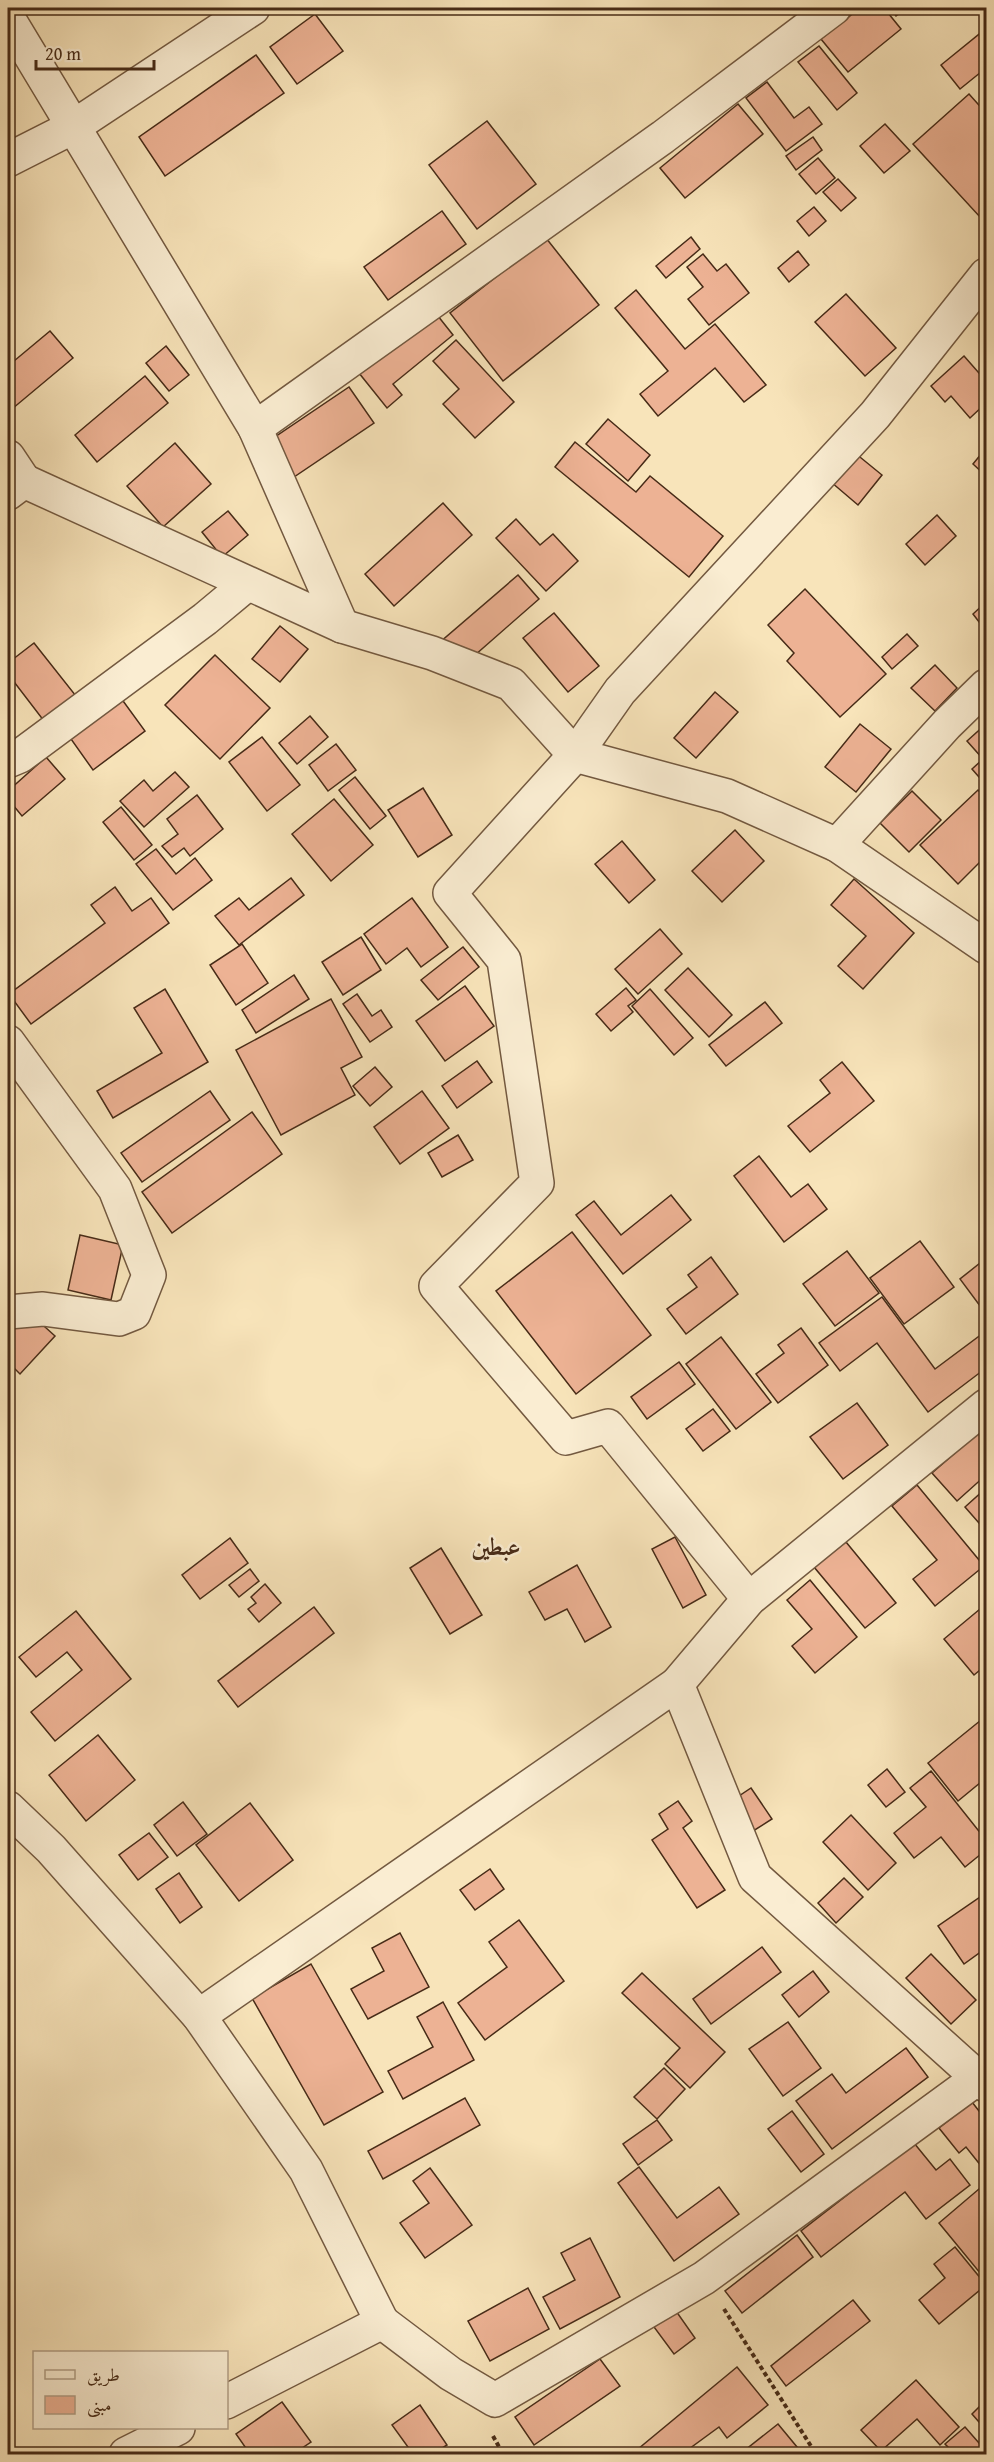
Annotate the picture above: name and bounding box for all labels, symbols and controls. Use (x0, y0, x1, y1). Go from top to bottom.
scale bar (36, 33, 154, 71)
text: 20 m (45, 40, 81, 67)
district label: عبطين (472, 1529, 520, 1564)
legend (33, 2351, 228, 2429)
text: طريق (87, 2361, 120, 2388)
text: مبنى (87, 2391, 112, 2418)

